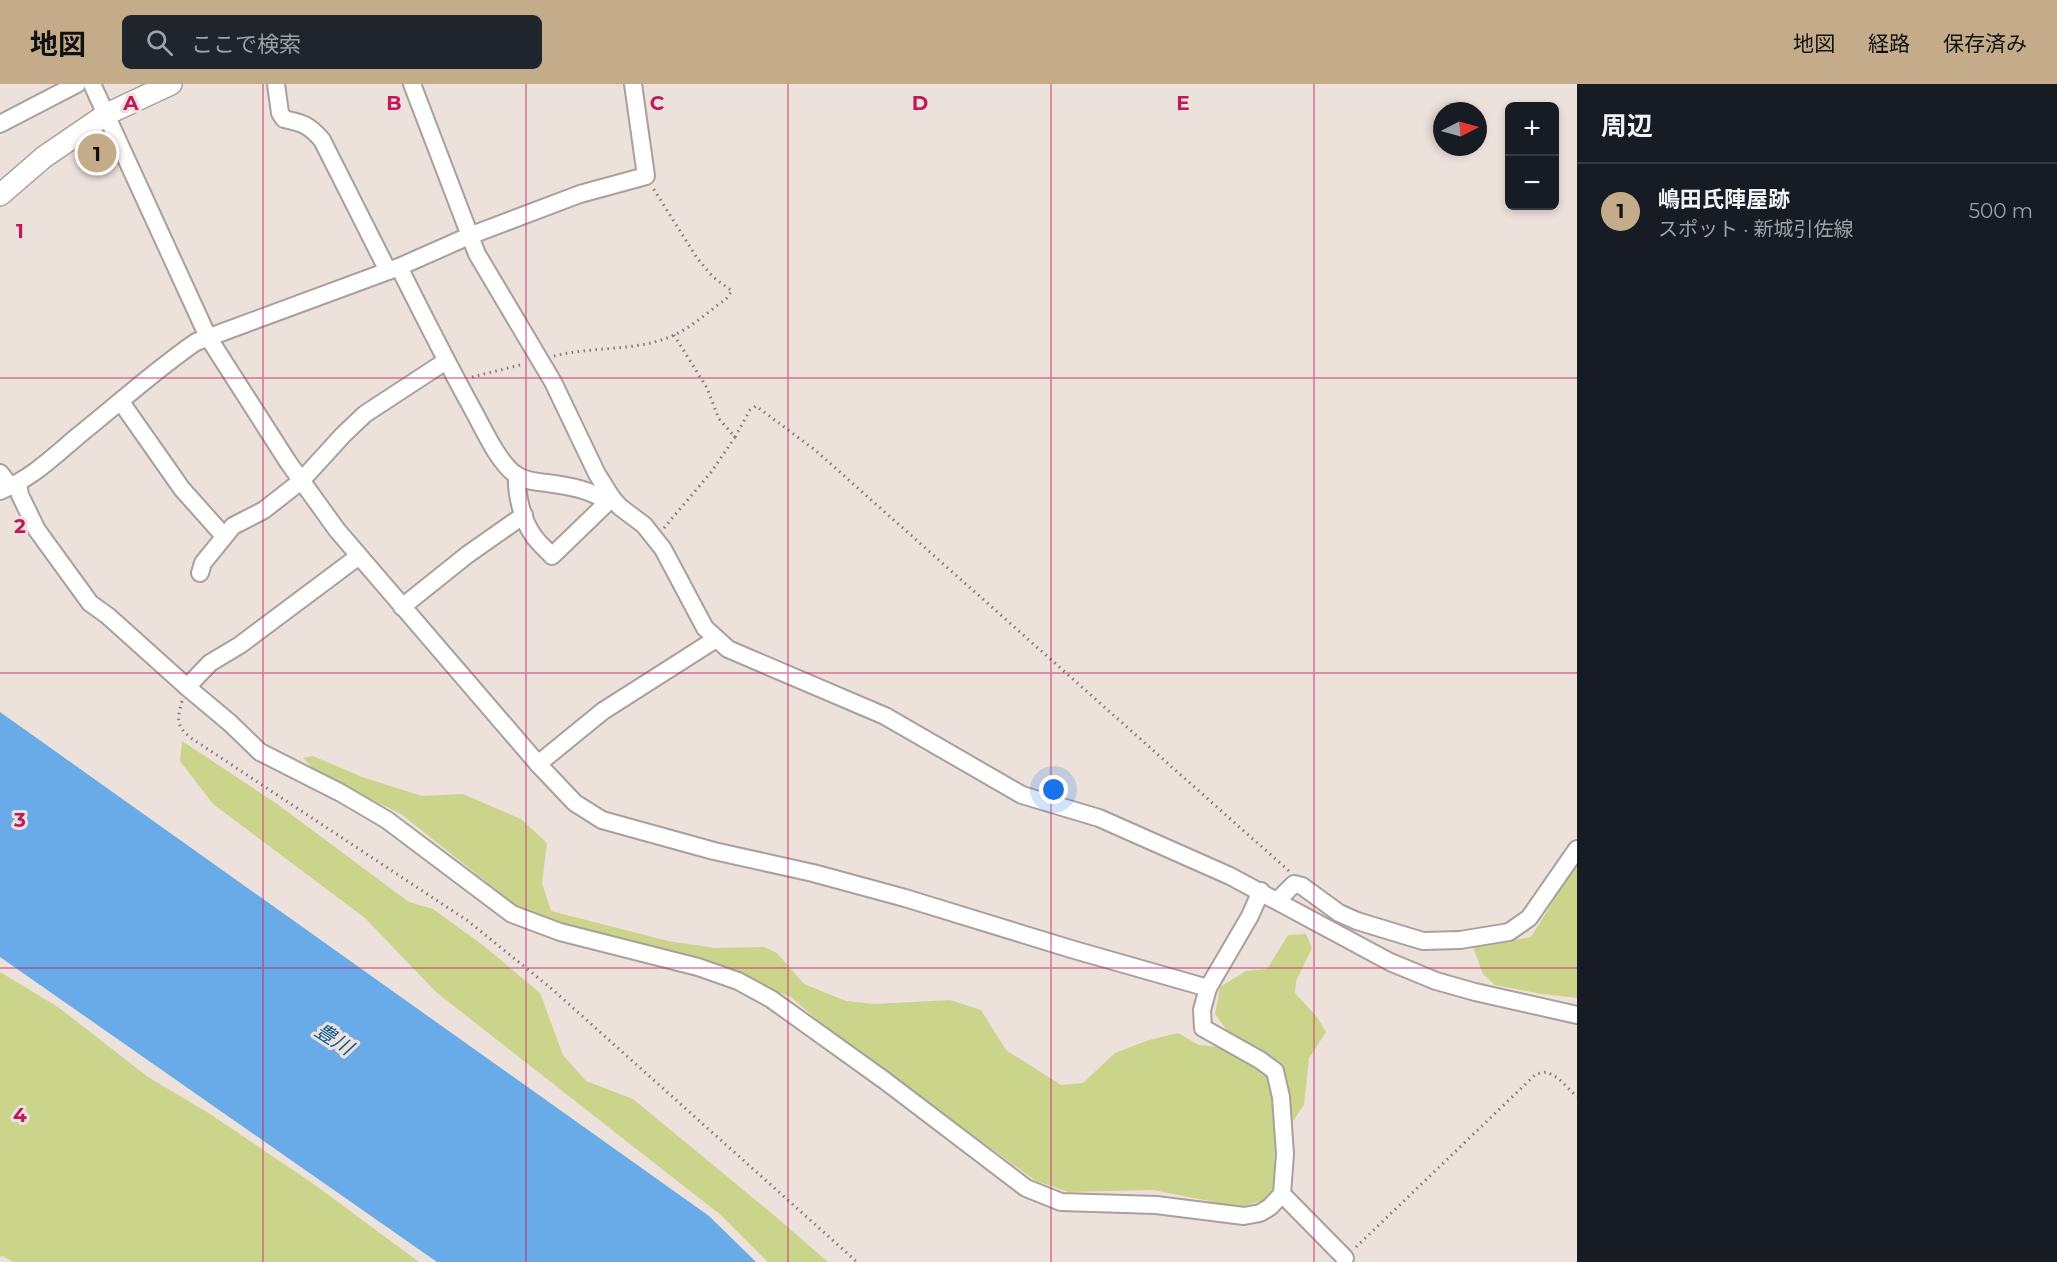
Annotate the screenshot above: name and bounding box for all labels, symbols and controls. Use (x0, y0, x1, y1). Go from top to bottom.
search box (122, 15, 542, 69)
icon: search (143, 26, 176, 59)
text: 地図 (30, 27, 86, 61)
text: ここで検索 (191, 31, 301, 58)
text: 地図 (1793, 31, 1835, 56)
text: 経路 (1868, 31, 1910, 56)
text: 保存済み (1943, 31, 2027, 56)
text: A (122, 91, 139, 115)
text: B (386, 91, 402, 115)
text: C (650, 91, 665, 115)
text: D (912, 91, 928, 115)
text: E (1176, 91, 1190, 115)
north arrow (1433, 102, 1487, 156)
map controls (1505, 102, 1559, 210)
button: + (1505, 102, 1559, 156)
text: 周辺 (1601, 110, 1653, 142)
pin: 1 (78, 130, 116, 176)
button: − (1505, 156, 1559, 210)
text: 嶋田氏陣屋跡 (1658, 186, 1790, 213)
text: 1 (1617, 199, 1624, 223)
text: 500 m (1969, 199, 2033, 223)
text: スポット · 新城引佐線 (1658, 217, 1854, 241)
text: 1 (16, 219, 24, 243)
text: 2 (14, 514, 26, 538)
your location (1039, 775, 1068, 804)
text: 3 (13, 808, 26, 832)
water label: 豊川 (311, 1018, 359, 1061)
text: 4 (13, 1103, 27, 1127)

